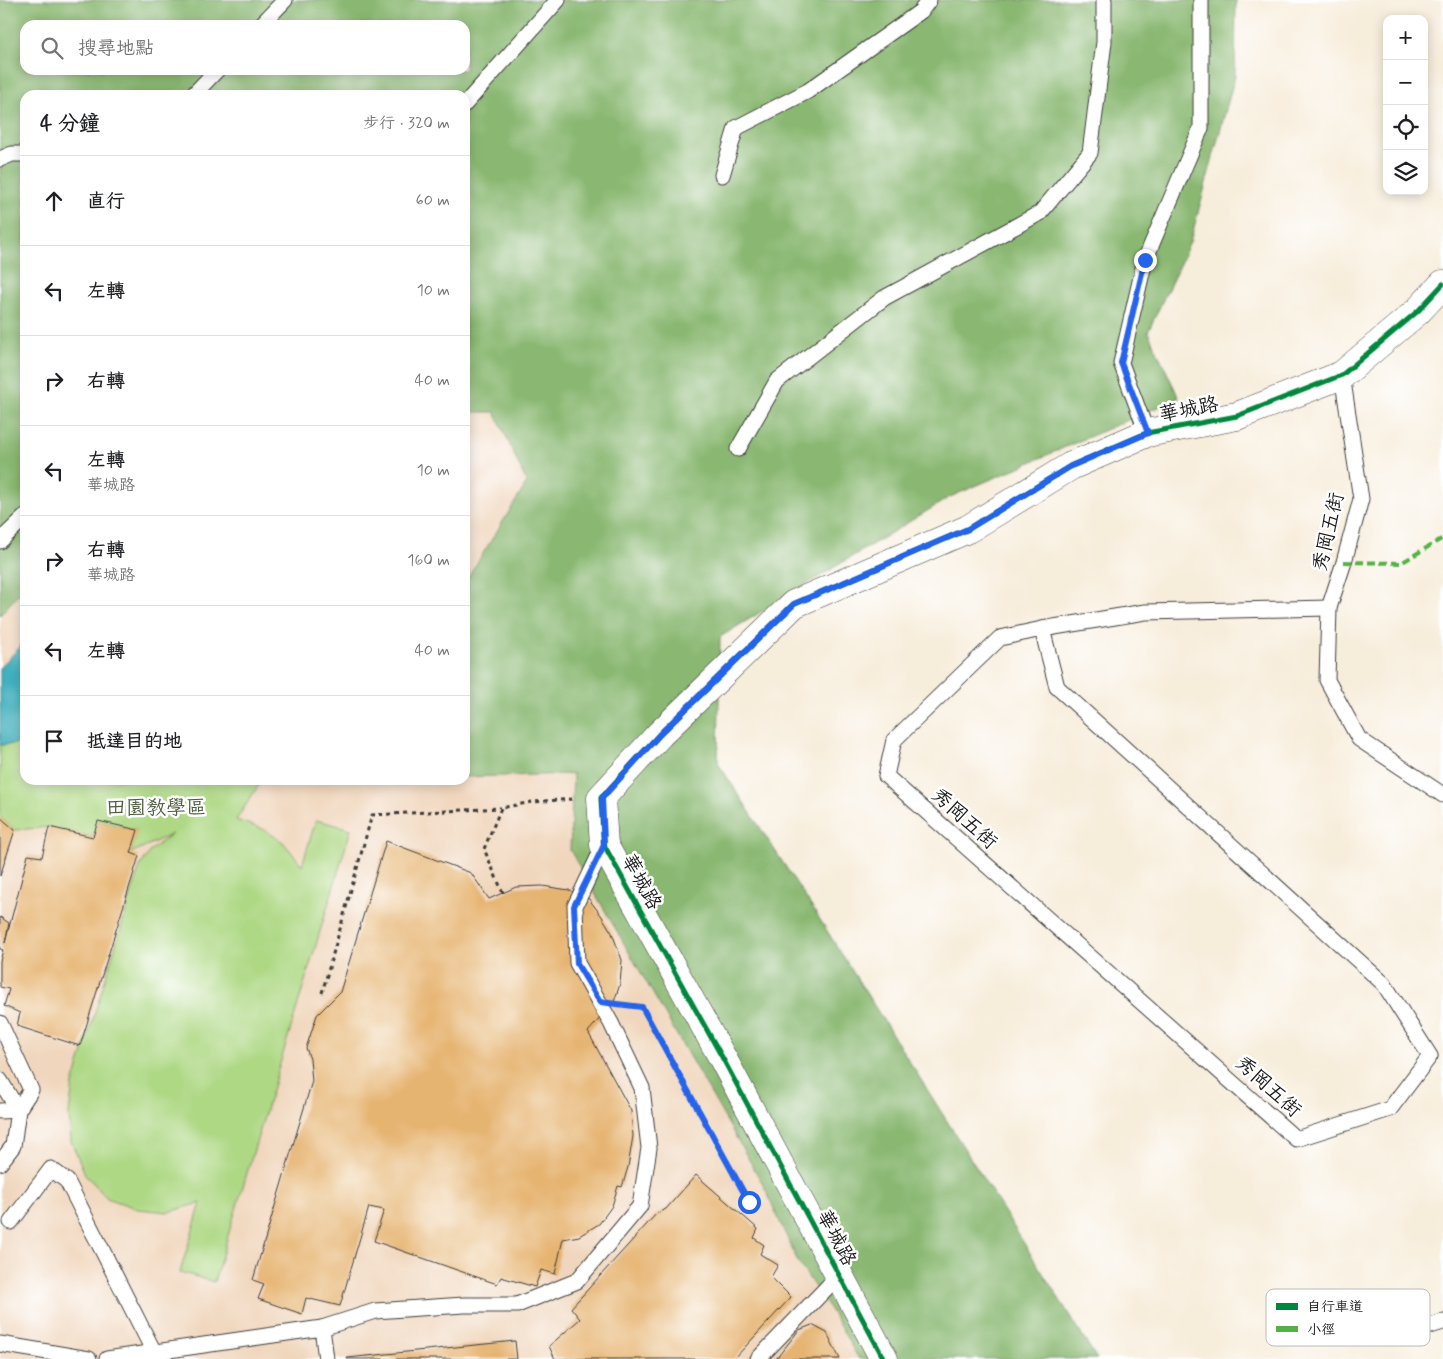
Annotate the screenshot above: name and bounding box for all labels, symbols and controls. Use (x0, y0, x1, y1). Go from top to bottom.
map controls (1383, 15, 1428, 195)
button: + (1383, 15, 1428, 60)
search box (20, 20, 470, 75)
icon: search (38, 34, 66, 62)
text: 搜尋地點 (78, 36, 154, 61)
button: − (1383, 60, 1428, 105)
button: locate (1383, 105, 1428, 150)
text: 4 分鐘 (40, 110, 100, 138)
text: 步行 · 320 m (363, 113, 450, 134)
button: layers (1383, 150, 1428, 195)
icon: ahead (40, 187, 68, 215)
text: 直行 (87, 189, 125, 214)
text: 60 m (416, 190, 450, 211)
route end (1134, 249, 1157, 272)
icon: left (40, 277, 68, 305)
text: 左轉 (87, 279, 125, 304)
text: 10 m (417, 280, 450, 301)
icon: right (40, 367, 68, 395)
text: 右轉 (87, 369, 125, 394)
text: 40 m (414, 370, 450, 391)
street label: 華城路 (1157, 391, 1222, 429)
text: 左轉 (87, 448, 125, 473)
icon: left (40, 457, 68, 485)
text: 10 m (417, 460, 450, 481)
text: 華城路 (87, 475, 135, 496)
street label: 秀岡五街 (1307, 490, 1351, 574)
text: 右轉 (87, 538, 125, 563)
icon: right (40, 547, 68, 575)
text: 160 m (407, 550, 450, 571)
text: 華城路 (87, 565, 135, 586)
icon: left (40, 637, 68, 665)
text: 左轉 (87, 639, 125, 664)
text: 40 m (414, 640, 450, 661)
icon: arrive (40, 727, 68, 755)
text: 抵達目的地 (87, 729, 182, 754)
street label: 秀岡五街 (925, 782, 1003, 856)
park label: 田園教學區 (106, 795, 206, 822)
street label: 華城路 (615, 849, 668, 916)
street label: 秀岡五街 (1229, 1050, 1307, 1124)
route start (738, 1191, 761, 1214)
street label: 華城路 (810, 1205, 862, 1272)
legend (1266, 1289, 1430, 1346)
text: 自行車道 (1307, 1298, 1363, 1316)
text: 小徑 (1307, 1321, 1335, 1339)

